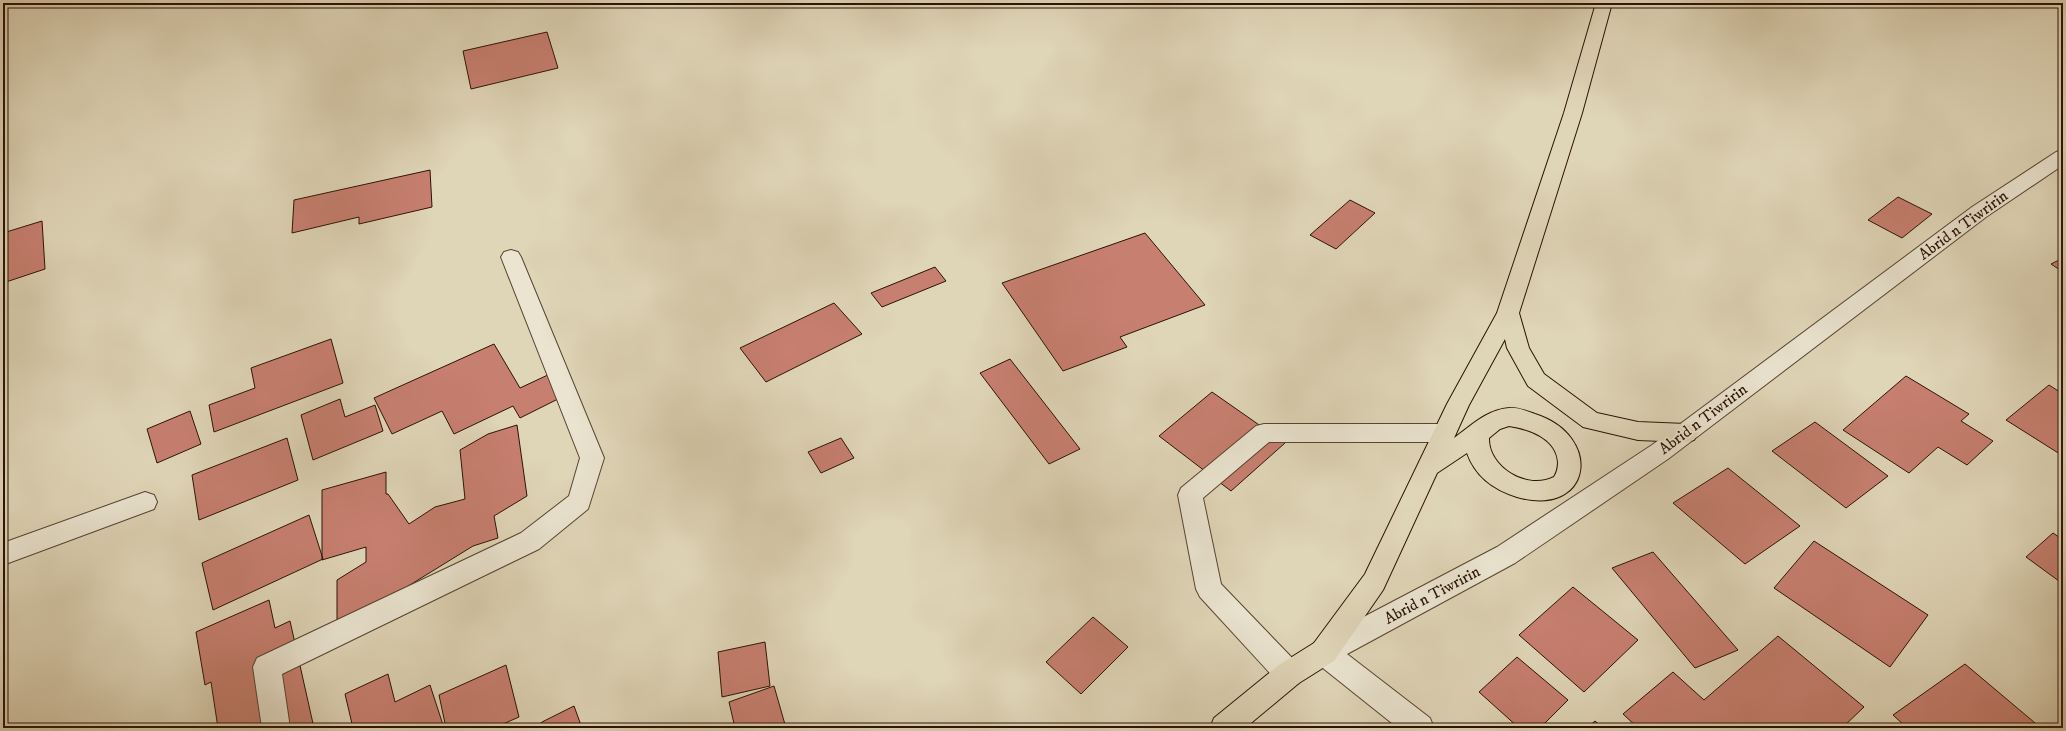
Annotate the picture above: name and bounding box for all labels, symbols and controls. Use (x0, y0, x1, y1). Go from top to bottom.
street label: Abrid n Tiwririn (1914, 185, 2012, 264)
street label: Abrid n Tiwririn (1655, 379, 1752, 459)
street label: Abrid n Tiwririn (1381, 561, 1484, 629)

